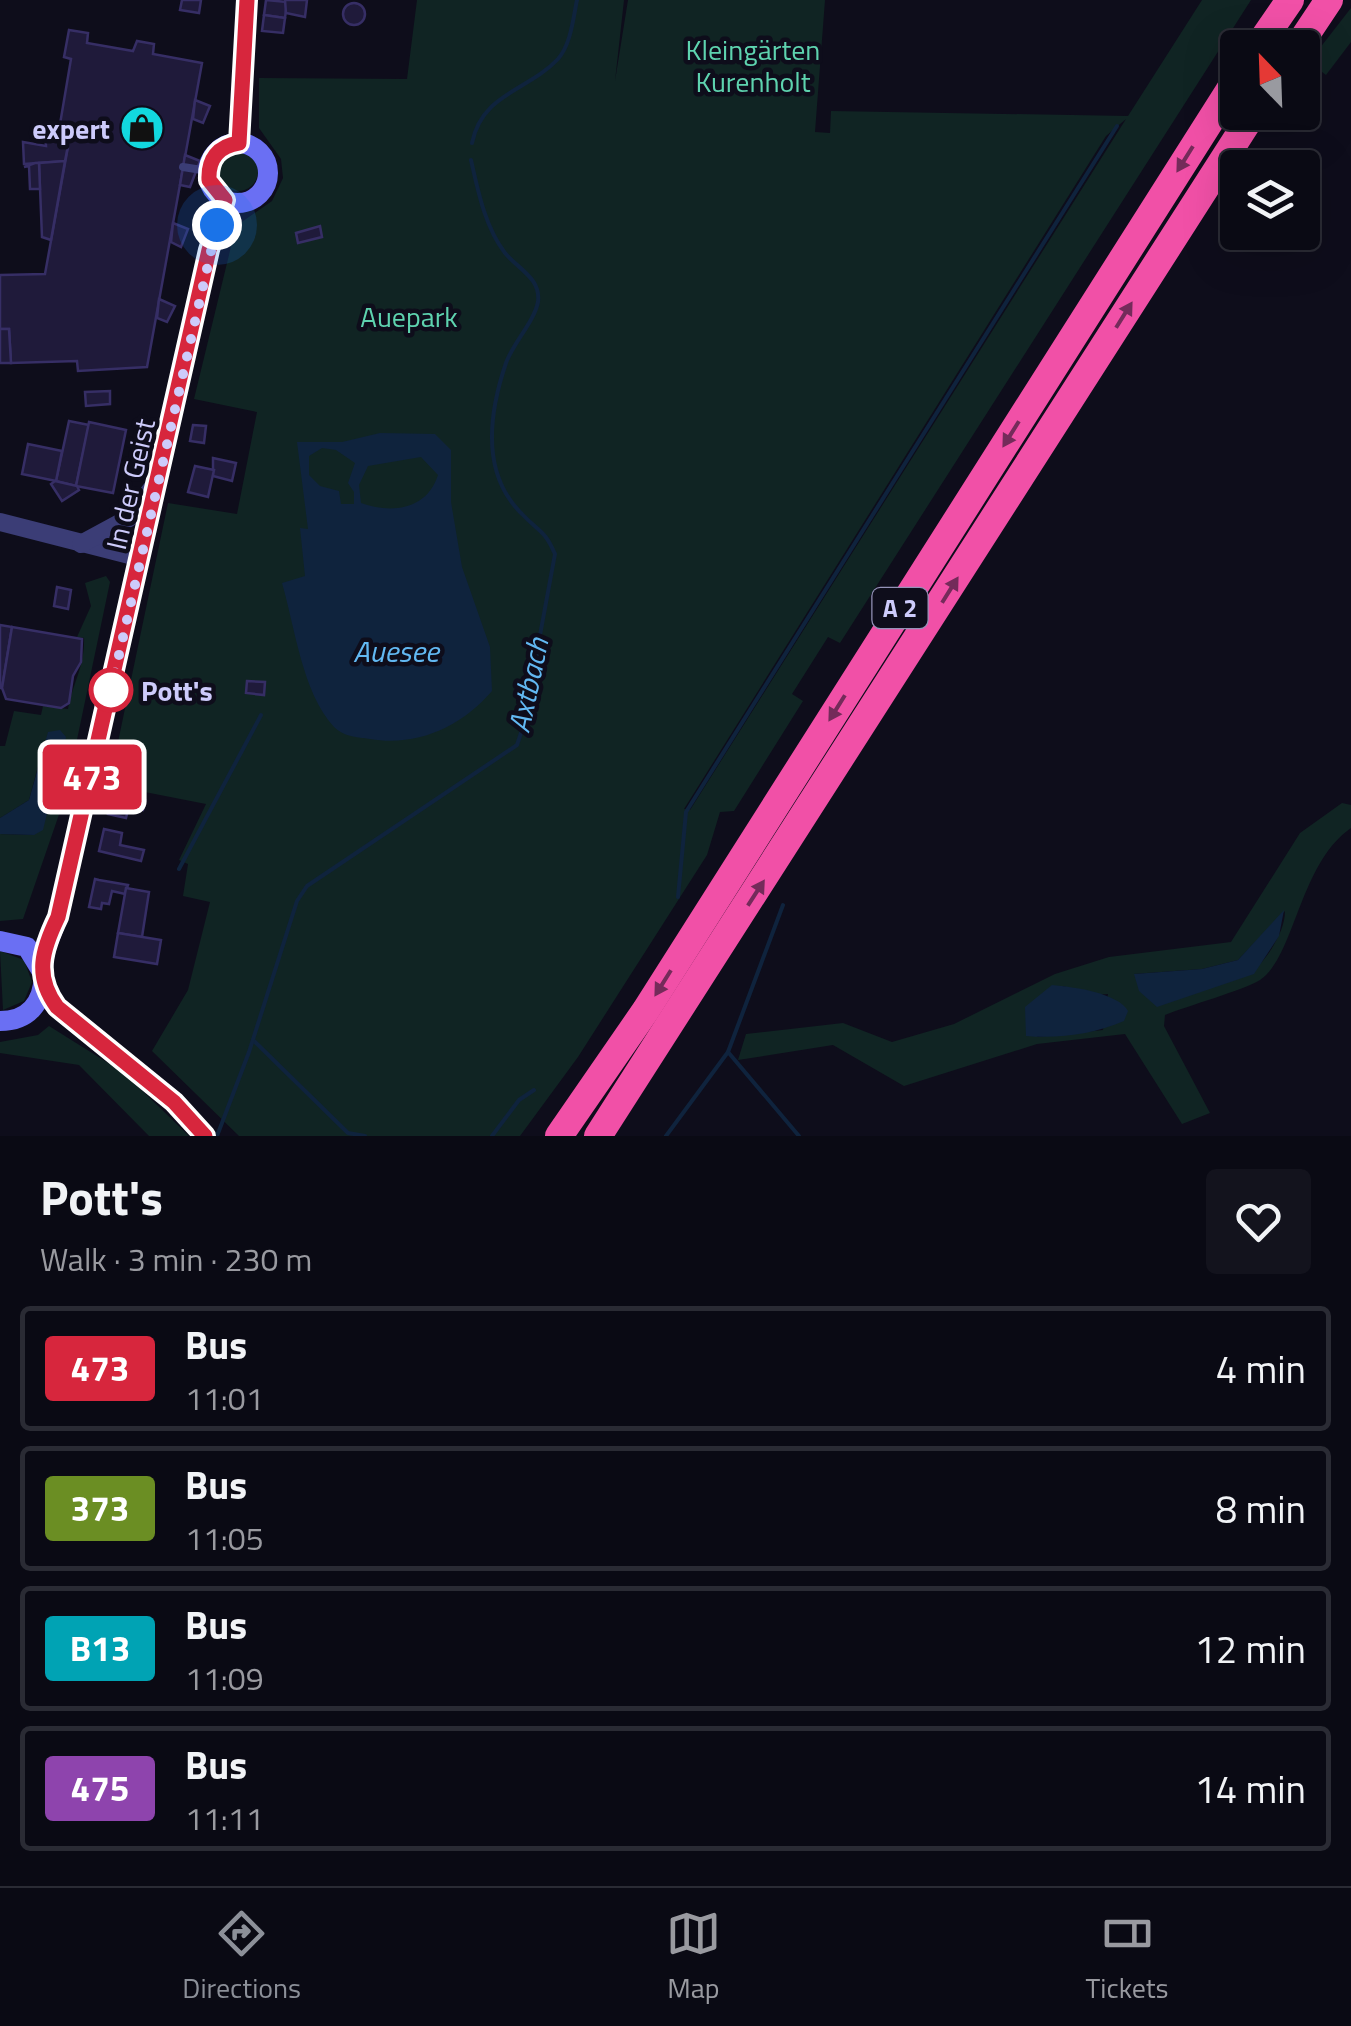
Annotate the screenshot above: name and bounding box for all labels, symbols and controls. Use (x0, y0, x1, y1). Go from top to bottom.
park label: Kleingärten Kurenholt (686, 28, 820, 103)
north arrow (1220, 30, 1320, 130)
map controls (1220, 30, 1320, 250)
shop icon: expert (119, 105, 165, 151)
place label: expert (32, 107, 110, 150)
one-way arrow (1176, 146, 1194, 173)
button: layers (1220, 150, 1320, 250)
your location (192, 200, 242, 250)
park label: Auepark (360, 295, 458, 338)
one-way arrow (1115, 302, 1133, 329)
street label: In der Geist (94, 414, 166, 554)
one-way arrow (1002, 420, 1020, 448)
one-way arrow (941, 576, 958, 604)
road number: A 2 (872, 588, 928, 628)
water label: Auesee (353, 628, 441, 674)
water label: Axtbach (496, 632, 561, 737)
marker: Pott's (90, 669, 132, 711)
place label: Pott's (141, 669, 213, 712)
one-way arrow (828, 695, 846, 722)
line badge: 473 (34, 744, 150, 810)
text: 473 (63, 750, 121, 804)
one-way arrow (747, 879, 765, 907)
one-way arrow (654, 969, 672, 997)
text: Pott's (40, 1161, 163, 1234)
button: heart (1206, 1169, 1311, 1274)
text: Walk · 3 min · 230 m (40, 1235, 312, 1283)
text: Bus (185, 1316, 247, 1374)
text: 4 min (1216, 1340, 1306, 1398)
text: 473 (71, 1341, 129, 1395)
text: 11:01 (185, 1374, 264, 1422)
text: Bus (185, 1456, 247, 1514)
text: 8 min (1216, 1480, 1306, 1538)
text: 373 (71, 1481, 129, 1535)
text: 11:05 (185, 1514, 264, 1562)
text: Bus (185, 1596, 247, 1654)
text: 12 min (1195, 1620, 1306, 1678)
text: B13 (70, 1621, 130, 1675)
text: 11:09 (185, 1654, 264, 1702)
text: Bus (185, 1736, 247, 1794)
text: 14 min (1195, 1760, 1306, 1818)
text: 475 (71, 1761, 129, 1815)
text: 11:11 (185, 1794, 264, 1842)
tab: Directions (182, 1906, 301, 2009)
tab: Map (666, 1906, 721, 2009)
tab: Tickets (1086, 1906, 1169, 2009)

